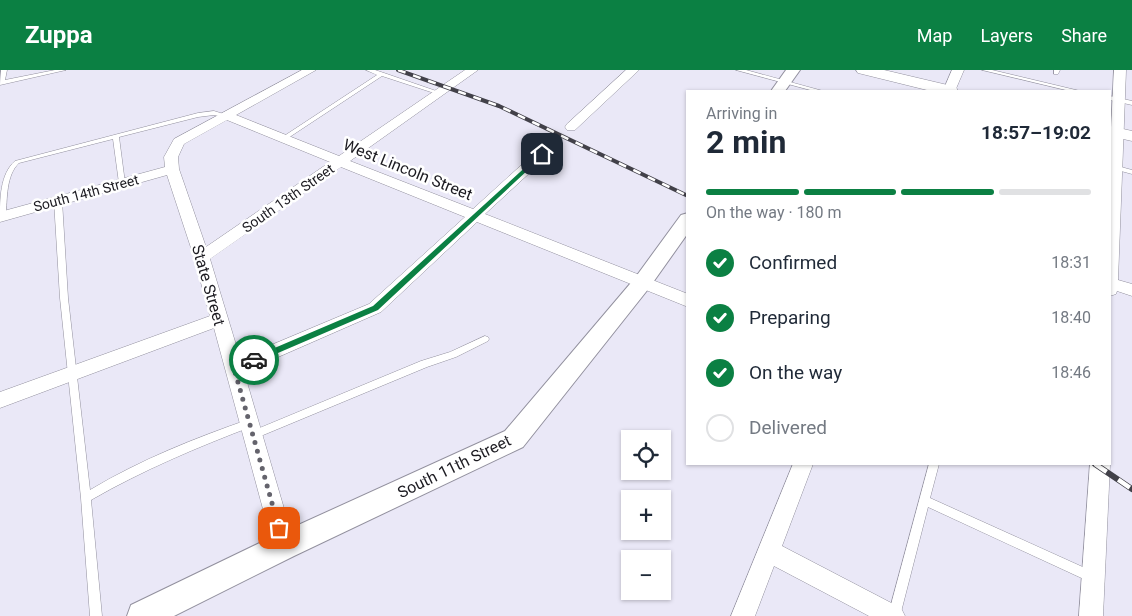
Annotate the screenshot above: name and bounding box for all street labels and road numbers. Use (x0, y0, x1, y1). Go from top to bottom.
street label: West Lincoln Street (340, 135, 475, 204)
street label: South 13th Street (239, 160, 337, 236)
street label: South 14th Street (32, 171, 141, 215)
street label: State Street (188, 242, 229, 328)
street label: South 11th Street (394, 431, 514, 502)

